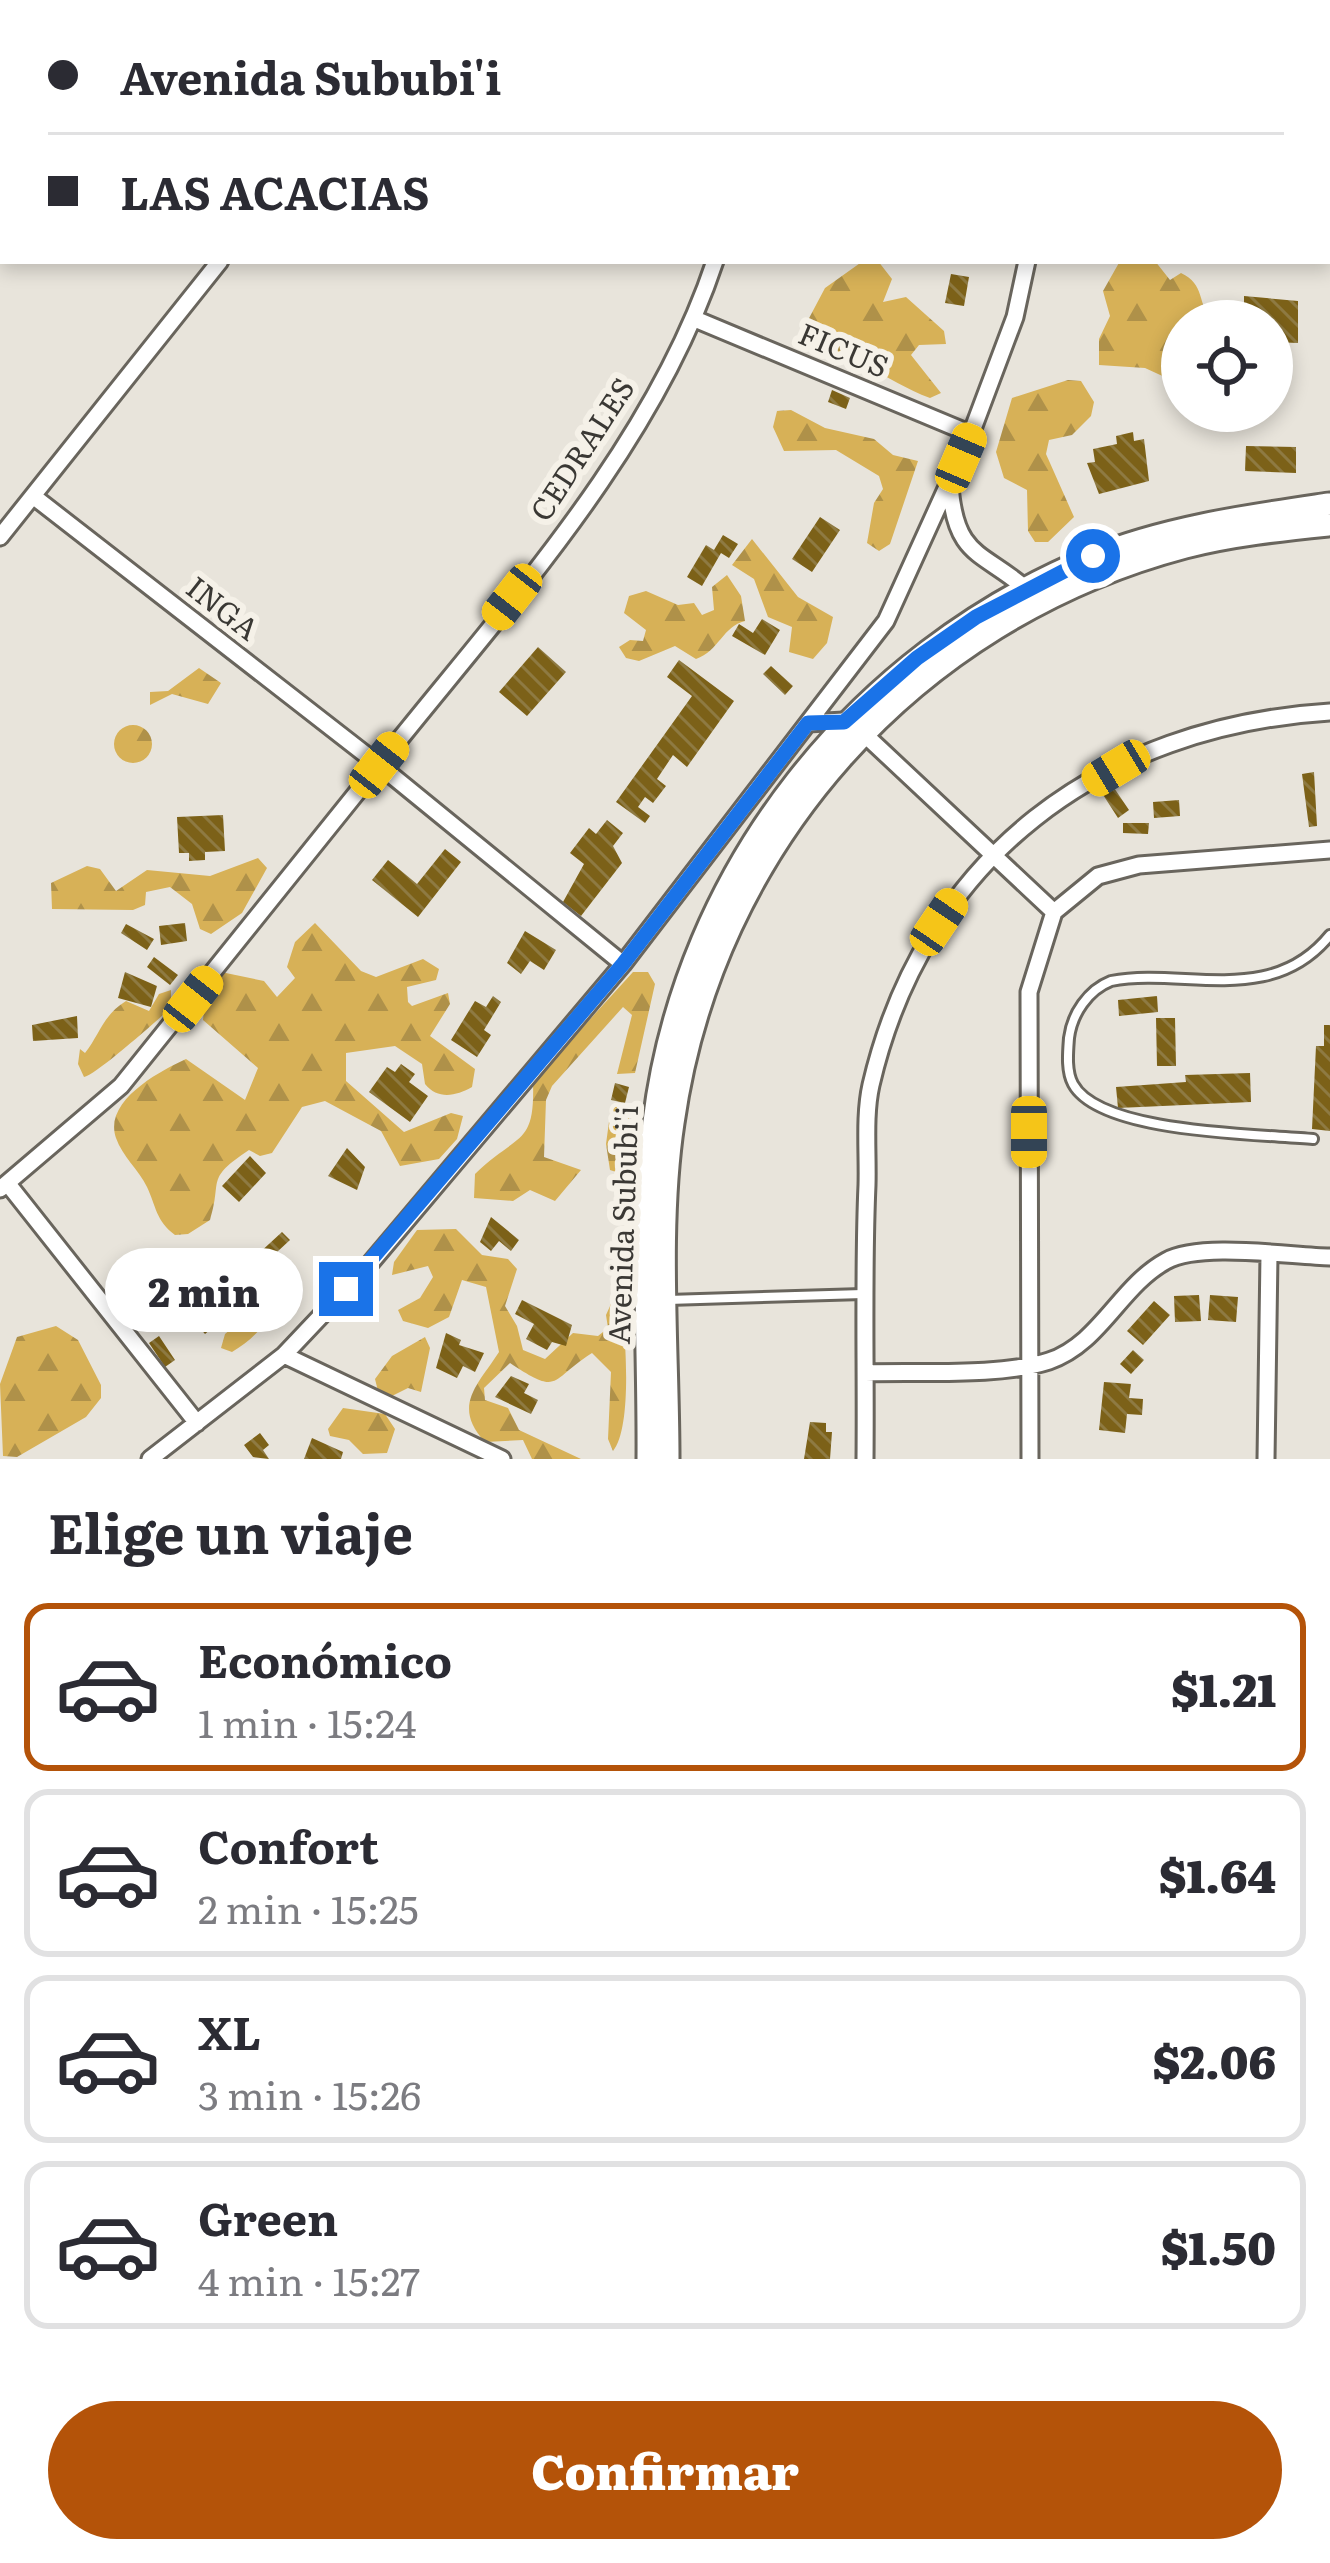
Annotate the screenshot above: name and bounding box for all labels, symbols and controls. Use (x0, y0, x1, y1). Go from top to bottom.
text: Avenida Sububi'i (120, 42, 502, 109)
text: LAS ACACIAS (120, 157, 430, 224)
map controls (1161, 300, 1293, 432)
button: locate (1161, 300, 1293, 432)
street label: FICUS (792, 310, 896, 387)
street label: CEDRALES (518, 368, 643, 529)
car (930, 418, 992, 498)
route start (1066, 529, 1120, 583)
car (476, 558, 548, 636)
street label: INGA (178, 564, 270, 649)
car (343, 726, 415, 804)
car (1076, 734, 1156, 802)
car (904, 882, 974, 962)
car (157, 960, 229, 1038)
car (1011, 1096, 1047, 1168)
street label: Avenida Sububi'i (595, 1105, 647, 1345)
callout: 2 min (106, 1247, 304, 1331)
text: 2 min (148, 1261, 260, 1319)
route end (319, 1262, 373, 1316)
text: Elige un viaje (48, 1490, 413, 1571)
text: Económico (198, 1625, 452, 1692)
icon: car (54, 1633, 162, 1741)
text: $1.21 (1171, 1654, 1276, 1721)
text: 1 min · 15:24 (198, 1692, 416, 1750)
text: Confort (198, 1811, 379, 1878)
icon: car (54, 1819, 162, 1927)
text: $1.64 (1159, 1840, 1276, 1907)
text: 2 min · 15:25 (198, 1878, 419, 1936)
text: XL (198, 1997, 261, 2064)
icon: car (54, 2005, 162, 2113)
text: $2.06 (1152, 2026, 1276, 2093)
text: 3 min · 15:26 (198, 2064, 421, 2122)
text: Green (198, 2183, 338, 2250)
icon: car (54, 2191, 162, 2299)
text: $1.50 (1161, 2212, 1276, 2279)
text: 4 min · 15:27 (198, 2250, 420, 2308)
button: Confirmar (48, 2401, 1282, 2539)

